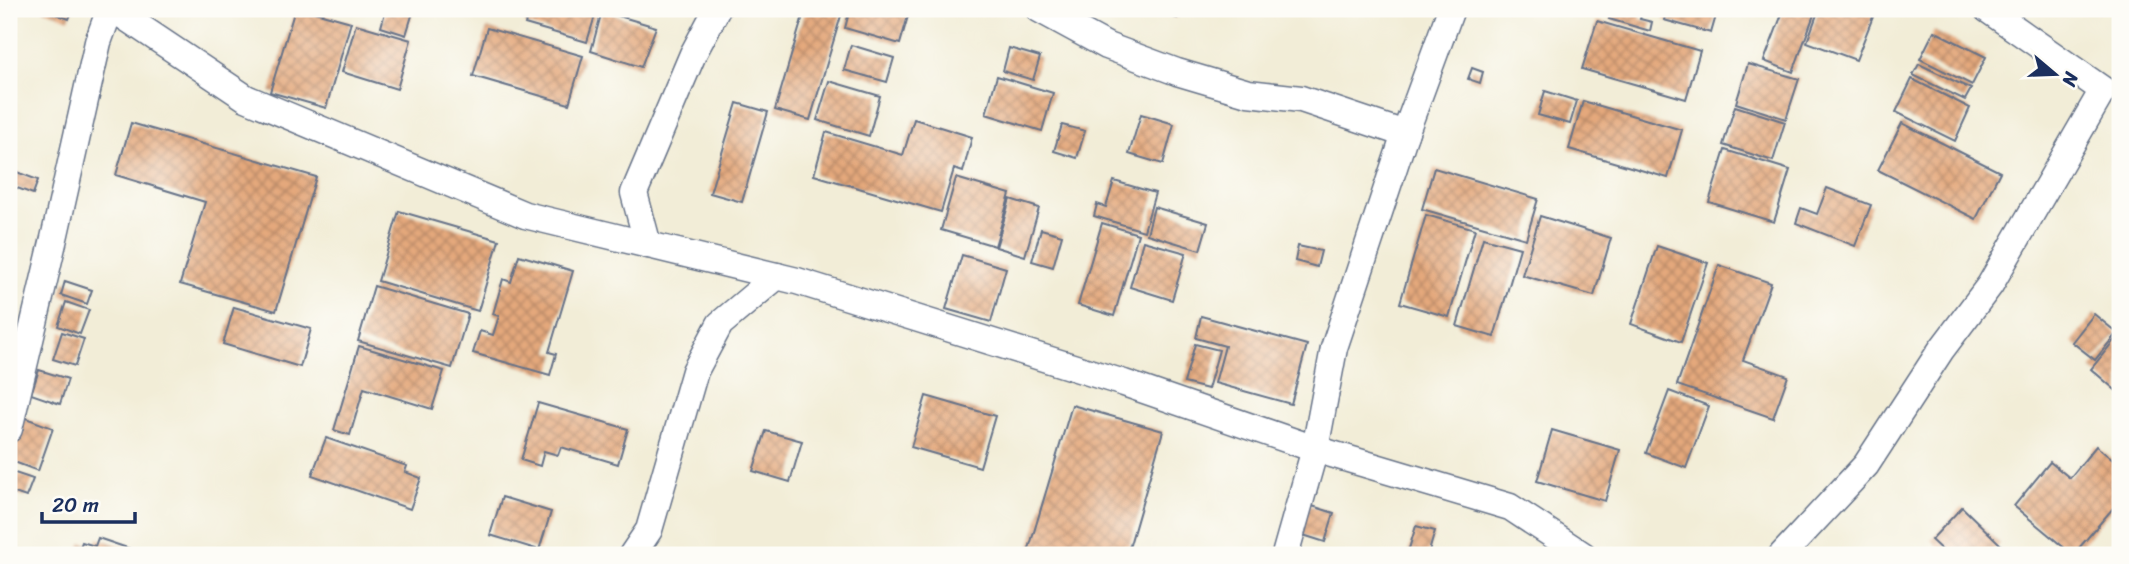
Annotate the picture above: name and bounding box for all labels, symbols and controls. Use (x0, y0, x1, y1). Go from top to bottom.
north arrow (2021, 38, 2090, 108)
text: N (2053, 67, 2089, 92)
scale bar (42, 480, 135, 524)
text: 20 m (52, 486, 99, 524)

